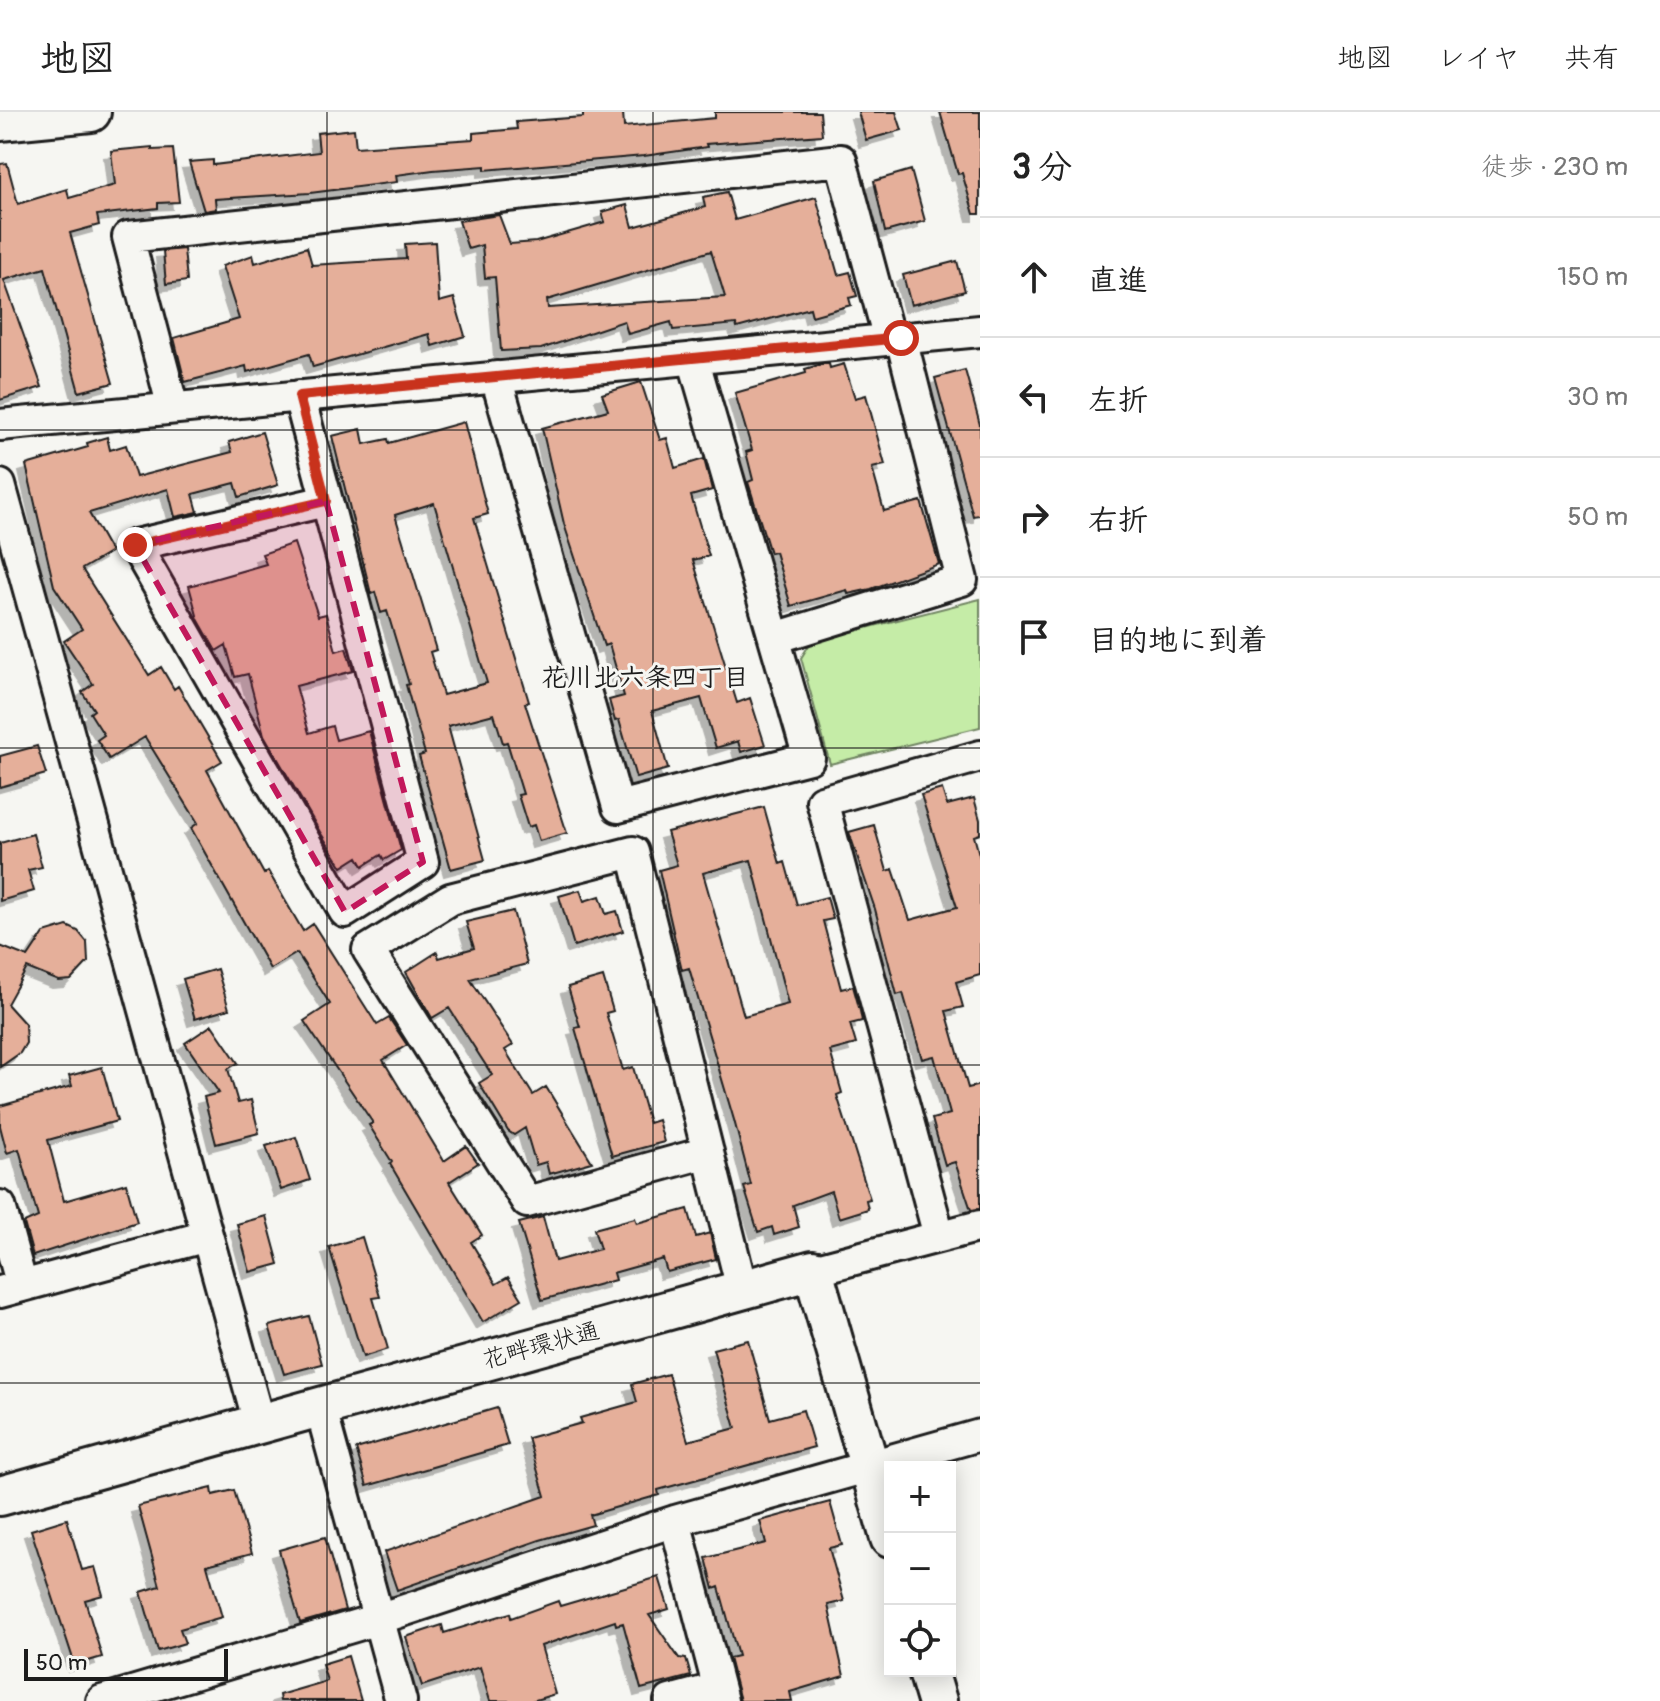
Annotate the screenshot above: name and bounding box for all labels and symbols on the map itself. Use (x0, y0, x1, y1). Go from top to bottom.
route start (883, 320, 919, 356)
route end (117, 527, 153, 563)
district label: 花川北六条四丁目 (541, 662, 749, 694)
street label: 花畔環状通 (479, 1316, 603, 1375)
scale bar (24, 1645, 228, 1681)

